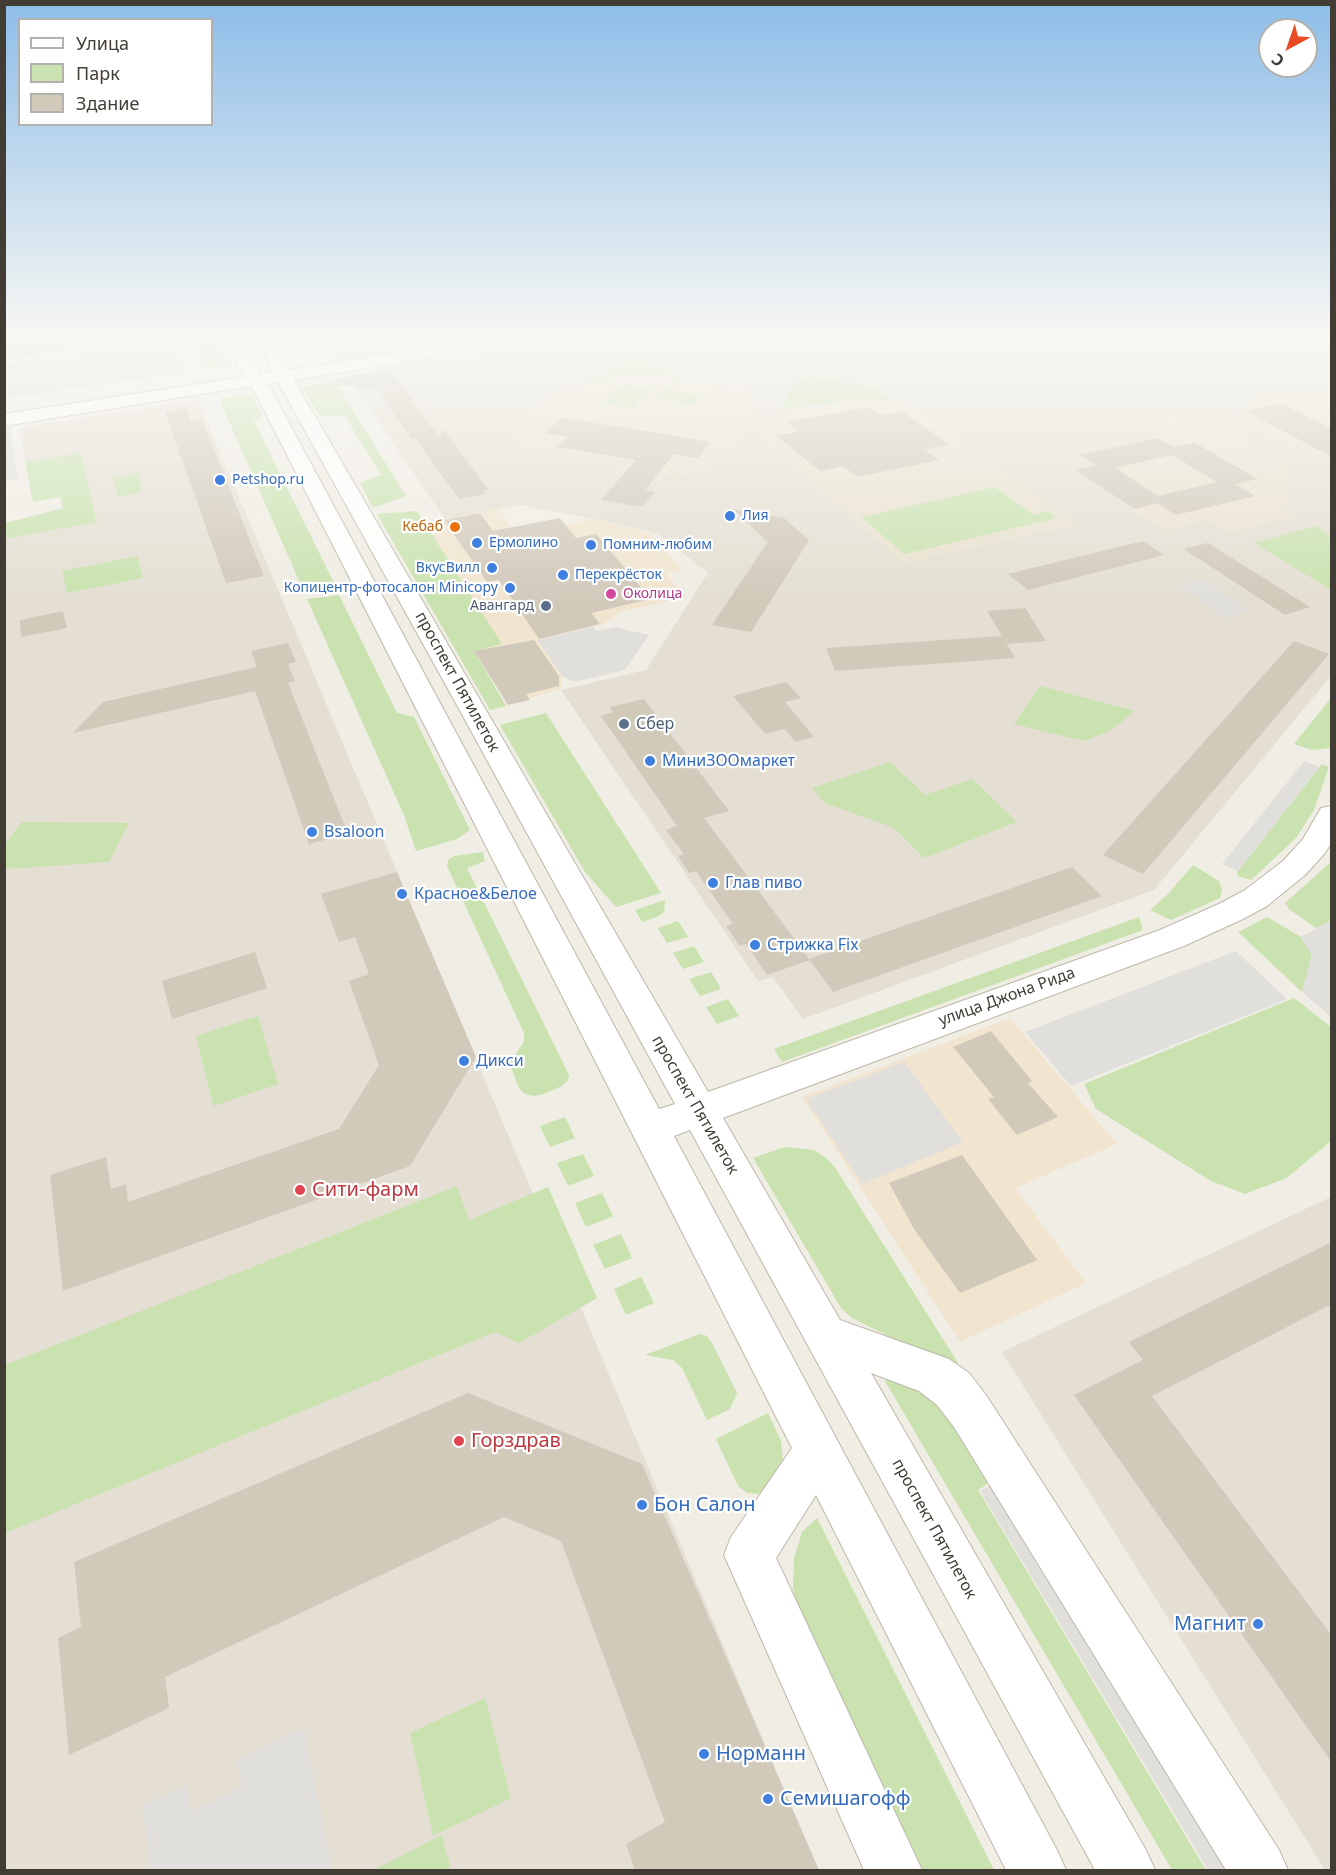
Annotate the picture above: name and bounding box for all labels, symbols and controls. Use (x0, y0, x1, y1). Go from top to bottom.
legend (18, 18, 213, 126)
north arrow (1258, 18, 1318, 78)
text: Улица (76, 31, 129, 55)
text: С (1267, 49, 1289, 72)
text: Парк (76, 61, 120, 85)
text: Здание (76, 91, 139, 115)
place label: Petshop.ru (232, 472, 304, 488)
marker: Petshop.ru (213, 473, 227, 487)
place label: Лия (742, 508, 769, 524)
marker: Лия (723, 509, 737, 523)
place label: Кебаб (402, 519, 443, 535)
marker: Кебаб (448, 520, 462, 534)
place label: Ермолино (489, 535, 558, 551)
marker: Ермолино (470, 536, 484, 550)
place label: Помним-любим (603, 537, 712, 553)
marker: Помним-любим (584, 538, 598, 552)
place label: ВкусВилл (416, 560, 480, 576)
marker: ВкусВилл (485, 561, 499, 575)
place label: Перекрёсток (575, 567, 662, 583)
marker: Перекрёсток (556, 568, 570, 582)
place label: Копицентр-фотосалон Minicopy (284, 580, 498, 596)
marker: Копицентр-фотосалон Minicopy (503, 581, 517, 595)
place label: Околица (623, 586, 682, 602)
marker: Околица (604, 587, 618, 601)
place label: Авангард (470, 598, 534, 614)
marker: Авангард (539, 599, 553, 613)
street label: проспект Пятилеток (411, 609, 503, 755)
place label: Сбер (636, 714, 674, 734)
marker: Сбер (617, 717, 631, 731)
place label: МиниЗООмаркет (662, 751, 795, 771)
marker: МиниЗООмаркет (643, 754, 657, 768)
place label: Bsaloon (324, 822, 384, 842)
marker: Bsaloon (305, 825, 319, 839)
place label: Глав пиво (725, 873, 802, 893)
marker: Глав пиво (706, 876, 720, 890)
place label: Красное&Белое (414, 884, 537, 904)
marker: Красное&Белое (395, 887, 409, 901)
place label: Стрижка Fix (767, 935, 859, 955)
marker: Стрижка Fix (748, 938, 762, 952)
street label: улица Джона Рида (936, 963, 1078, 1031)
street label: проспект Пятилеток (647, 1032, 743, 1178)
place label: Дикси (476, 1051, 524, 1071)
marker: Дикси (457, 1054, 471, 1068)
place label: Сити-фарм (312, 1178, 419, 1202)
marker: Сити-фарм (293, 1183, 307, 1197)
place label: Горздрав (471, 1429, 561, 1453)
marker: Горздрав (452, 1434, 466, 1448)
street label: проспект Пятилеток (888, 1456, 980, 1602)
place label: Бон Салон (654, 1493, 755, 1517)
marker: Бон Салон (635, 1498, 649, 1512)
place label: Магнит (1174, 1612, 1246, 1636)
marker: Магнит (1251, 1617, 1265, 1631)
place label: Норманн (716, 1742, 806, 1766)
marker: Норманн (697, 1747, 711, 1761)
place label: Семишагофф (780, 1787, 911, 1811)
marker: Семишагофф (761, 1792, 775, 1806)

